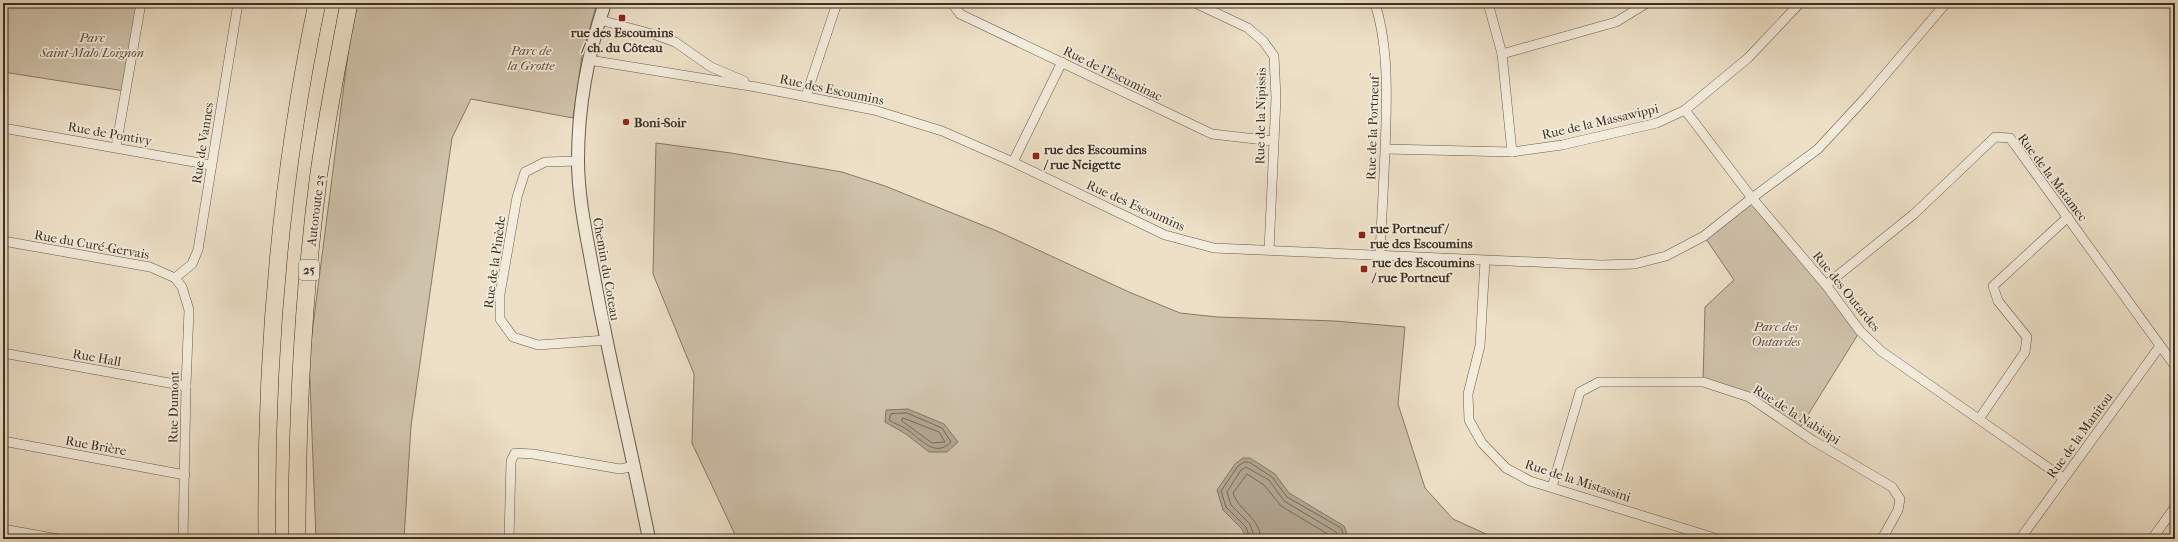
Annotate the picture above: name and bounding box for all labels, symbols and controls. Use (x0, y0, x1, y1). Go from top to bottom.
marker: rue des Escoumins / ch. du Côteau (617, 13, 627, 23)
place label: rue des Escoumins / ch. du Côteau (570, 25, 673, 55)
park label: Parc Saint-Malo/Loignon (39, 30, 144, 60)
park label: Parc de la Grotte (507, 43, 555, 73)
street label: Rue de l'Escuminac (1061, 43, 1165, 104)
street label: Rue de la Nipissis (1252, 67, 1269, 165)
street label: Rue des Escoumins (778, 71, 886, 108)
street label: Rue de la Portneuf (1363, 73, 1382, 180)
street label: Rue de Vannes (189, 101, 216, 185)
street label: Rue de la Massawippi (1540, 101, 1660, 142)
place label: Boni-Soir (634, 115, 687, 130)
marker: Boni-Soir (621, 117, 631, 127)
street label: Rue de Pontivy (67, 119, 154, 148)
street label: Rue de la Matamec (2015, 130, 2091, 224)
place label: rue des Escoumins / rue Neigette (1043, 142, 1147, 173)
marker: rue des Escoumins / rue Neigette (1031, 151, 1041, 161)
street label: Autoroute 25 (304, 173, 327, 248)
street label: Rue des Escoumins (1084, 177, 1188, 234)
street label: Rue de la Pinède (481, 214, 509, 309)
street label: Chemin du Coteau (590, 216, 623, 322)
place label: rue Portneuf / rue des Escoumins (1369, 221, 1473, 251)
street label: Rue du Curé-Gervais (33, 227, 151, 262)
marker: rue Portneuf / rue des Escoumins (1357, 230, 1367, 240)
street label: Rue des Outardes (1810, 248, 1884, 335)
place label: rue des Escoumins / rue Portneuf (1371, 255, 1475, 285)
road number: 25 (299, 260, 319, 280)
marker: rue des Escoumins / rue Portneuf (1359, 264, 1369, 274)
park label: Parc des Outardes (1751, 319, 1802, 349)
street label: Rue Hall (71, 346, 123, 369)
street label: Rue Dumont (165, 370, 182, 443)
street label: Rue de la Nabisipi (1750, 382, 1843, 447)
street label: Rue de la Manitou (2043, 389, 2116, 481)
street label: Rue Brière (64, 433, 128, 458)
street label: Rue de la Mistassini (1523, 456, 1633, 505)

